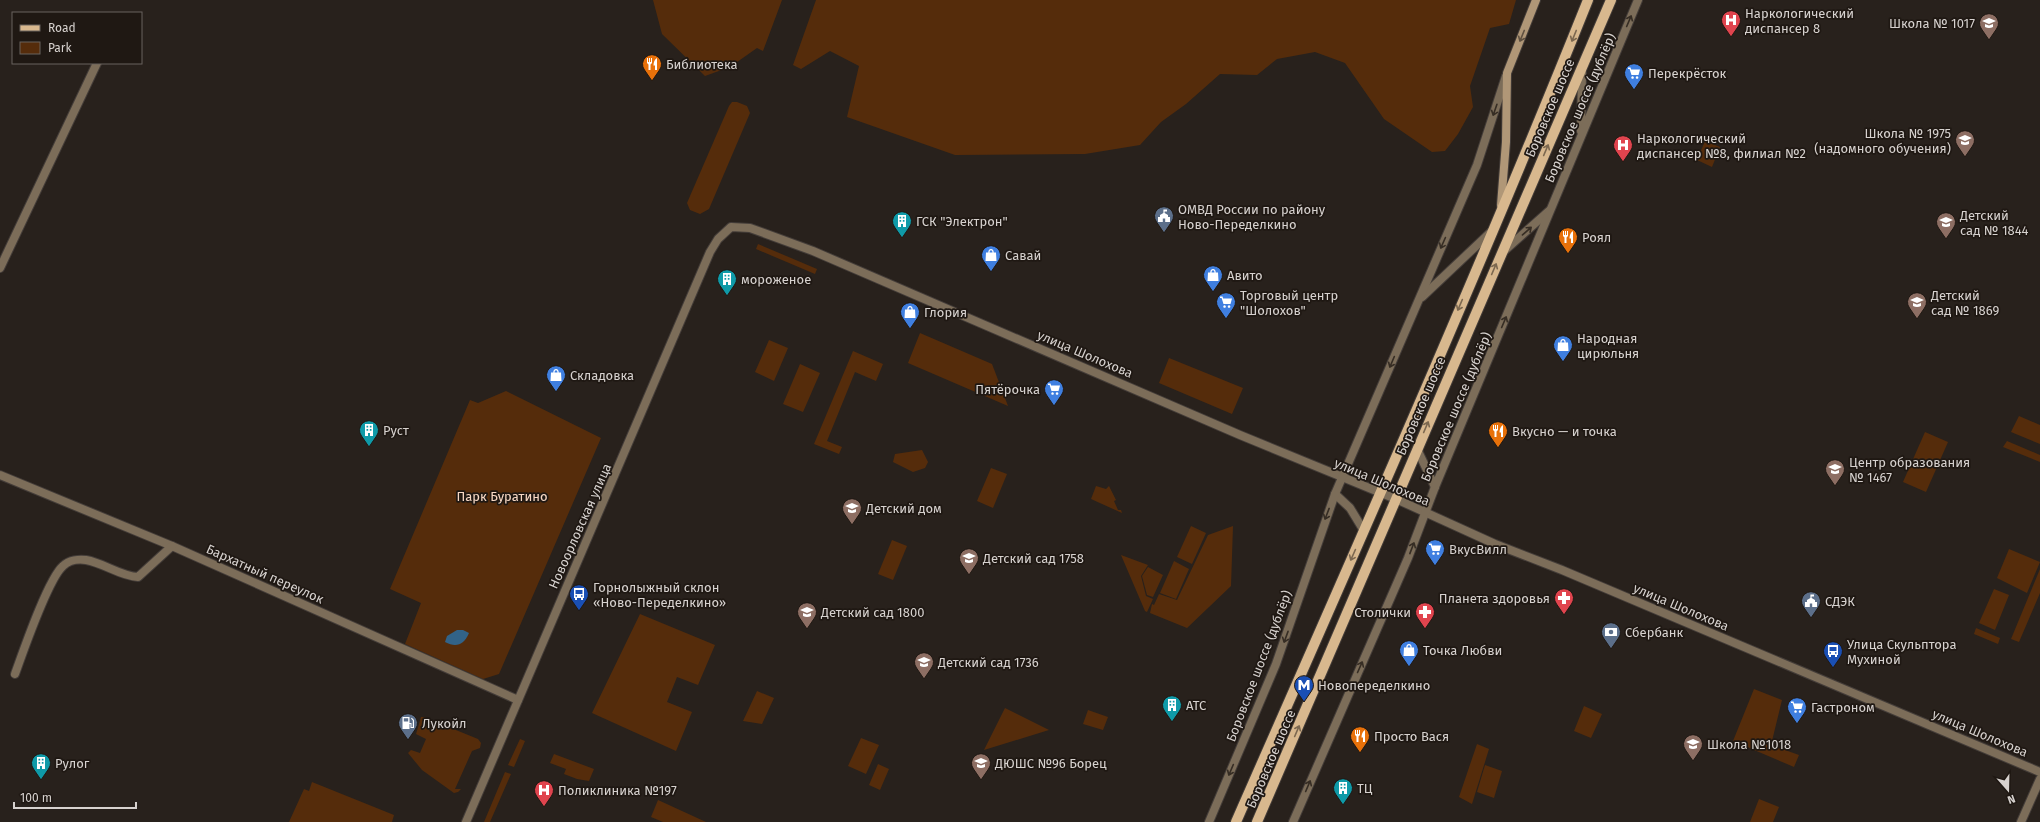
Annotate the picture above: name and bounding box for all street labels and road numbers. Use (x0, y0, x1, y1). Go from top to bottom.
street label: Боровское шоссе (дублёр) (1542, 31, 1618, 185)
street label: Боровское шоссе (1522, 56, 1578, 160)
street label: улица Шолохова (1035, 327, 1135, 381)
street label: Боровское шоссе (дублёр) (1418, 330, 1494, 484)
street label: Боровское шоссе (1393, 354, 1449, 458)
street label: улица Шолохова (1332, 455, 1432, 509)
street label: Новоорловская улица (546, 461, 614, 591)
street label: Бархатный переулок (204, 541, 326, 607)
street label: улица Шолохова (1631, 580, 1731, 634)
street label: Боровское шоссе (дублёр) (1223, 588, 1295, 744)
street label: улица Шолохова (1930, 706, 2030, 760)
street label: Боровское шоссе (1243, 707, 1299, 811)

